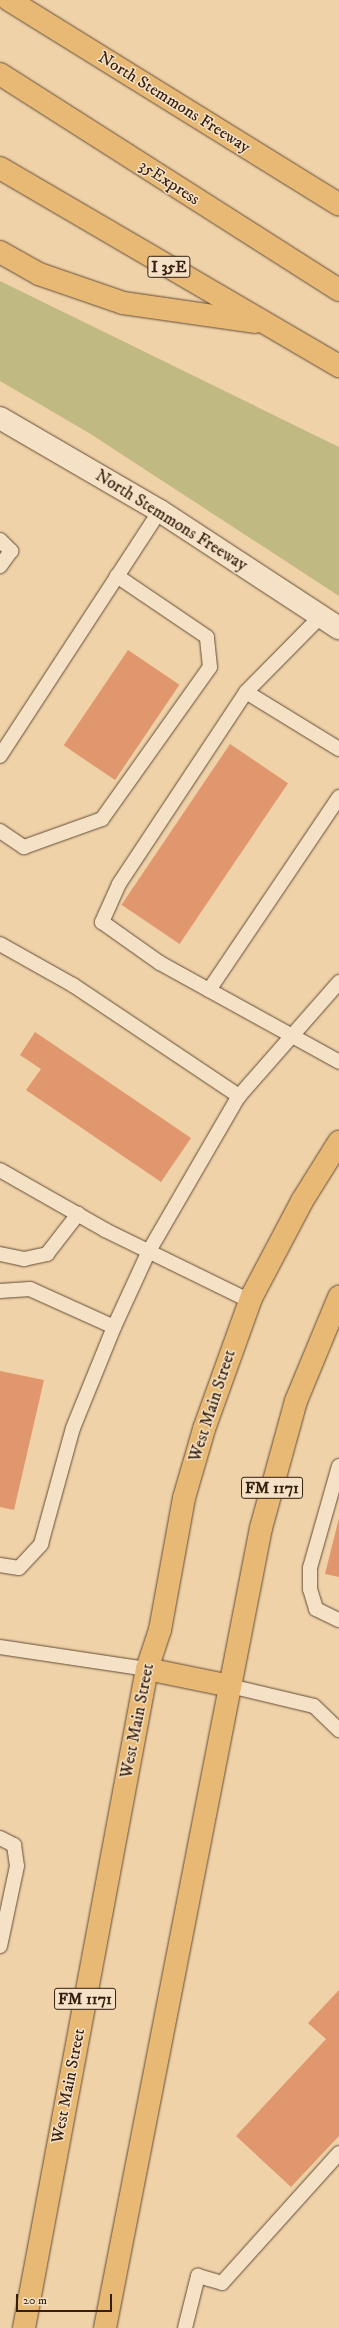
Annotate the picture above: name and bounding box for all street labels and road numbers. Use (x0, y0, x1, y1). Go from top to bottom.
street label: North Stemmons Freeway (94, 48, 254, 158)
street label: 35Express (135, 156, 203, 210)
road number: I 35E (147, 253, 191, 281)
street label: North Stemmons Freeway (91, 466, 251, 576)
street label: West Main Street (185, 1347, 241, 1465)
road number: FM 1171 (241, 1474, 303, 1502)
street label: West Main Street (117, 1662, 159, 1780)
road number: FM 1171 (54, 1985, 116, 2013)
street label: West Main Street (48, 2027, 90, 2145)

